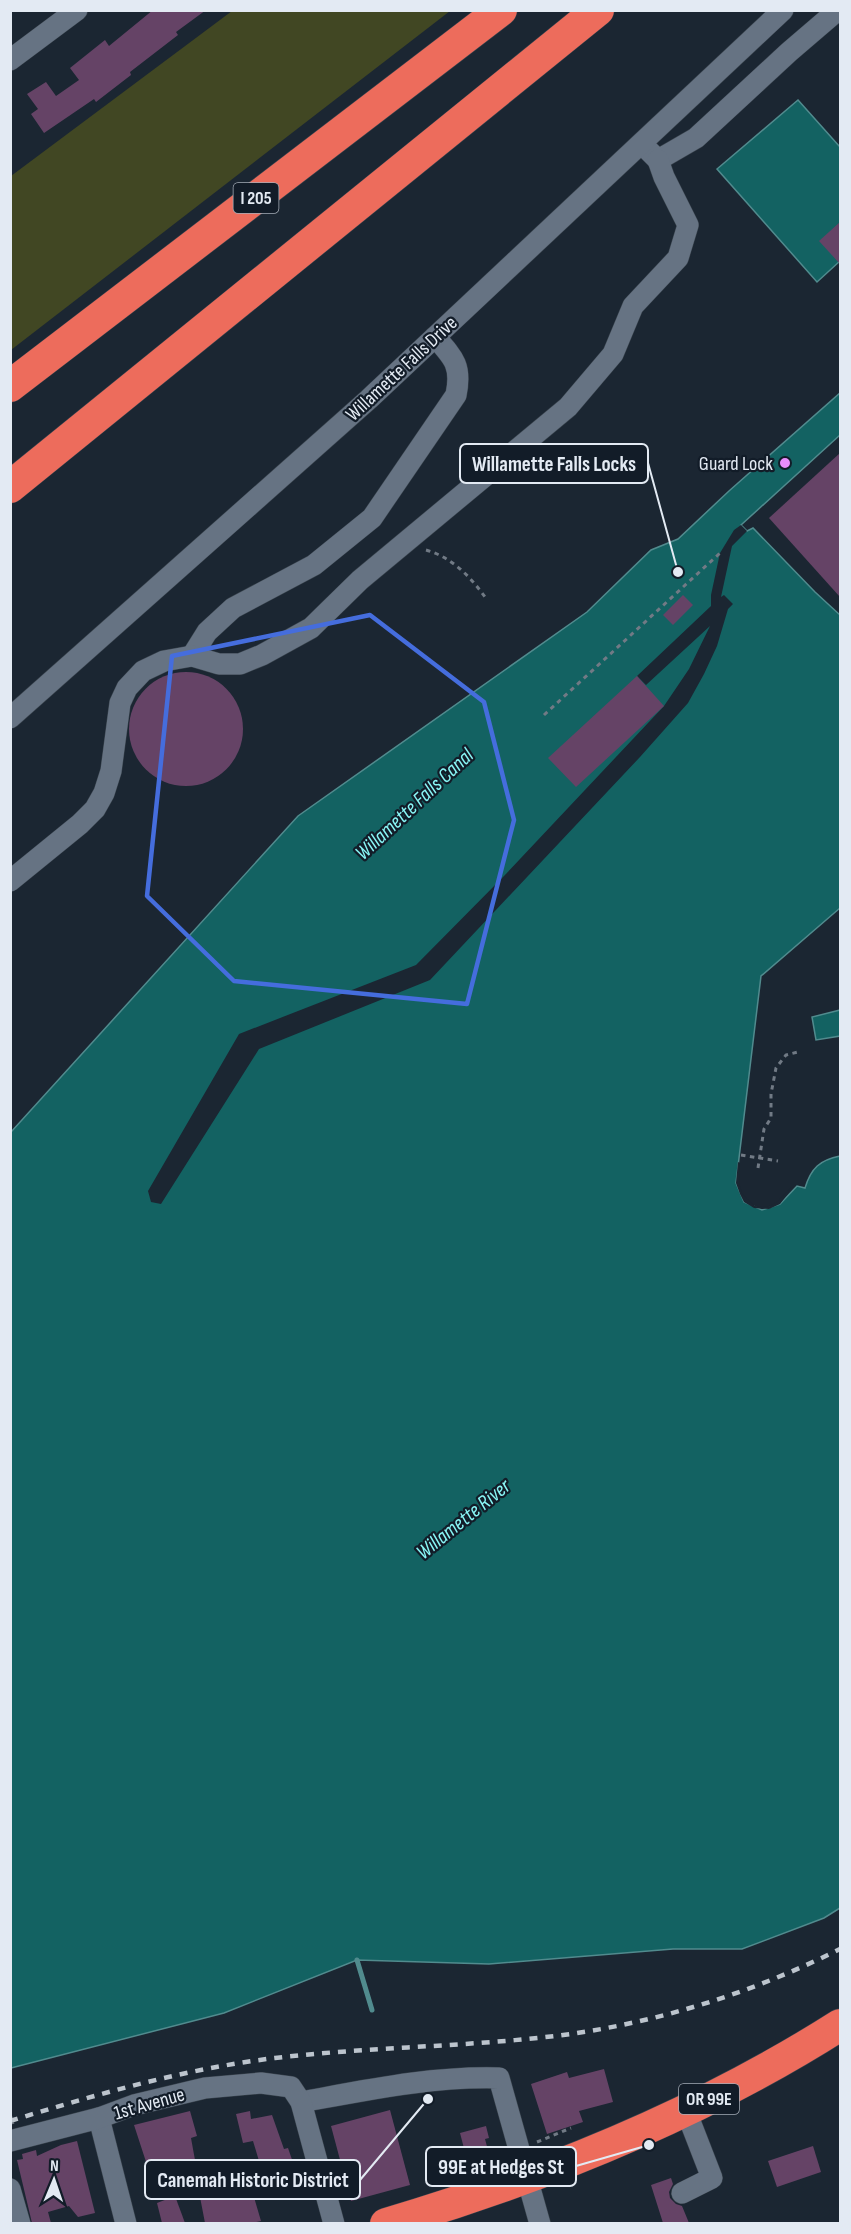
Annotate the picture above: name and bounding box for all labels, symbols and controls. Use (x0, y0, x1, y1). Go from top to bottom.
road number: I 205 (234, 183, 278, 213)
street label: Willamette Falls Drive (341, 311, 462, 426)
callout: Willamette Falls Locks (460, 444, 648, 483)
text: Willamette Falls Locks (472, 452, 636, 477)
place label: Guard Lock (699, 452, 773, 476)
marker: Guard Lock (778, 456, 792, 470)
water label: Willamette Falls Canal (350, 742, 479, 865)
water label: Willamette River (411, 1473, 516, 1565)
street label: 1st Avenue (111, 2082, 187, 2125)
road number: OR 99E (679, 2084, 739, 2114)
callout: 99E at Hedges St (426, 2147, 576, 2186)
north arrow (24, 2150, 84, 2210)
text: 99E at Hedges St (438, 2155, 564, 2180)
text: N (50, 2157, 59, 2176)
callout: Canemah Historic District (145, 2160, 360, 2199)
text: Canemah Historic District (157, 2168, 349, 2193)

